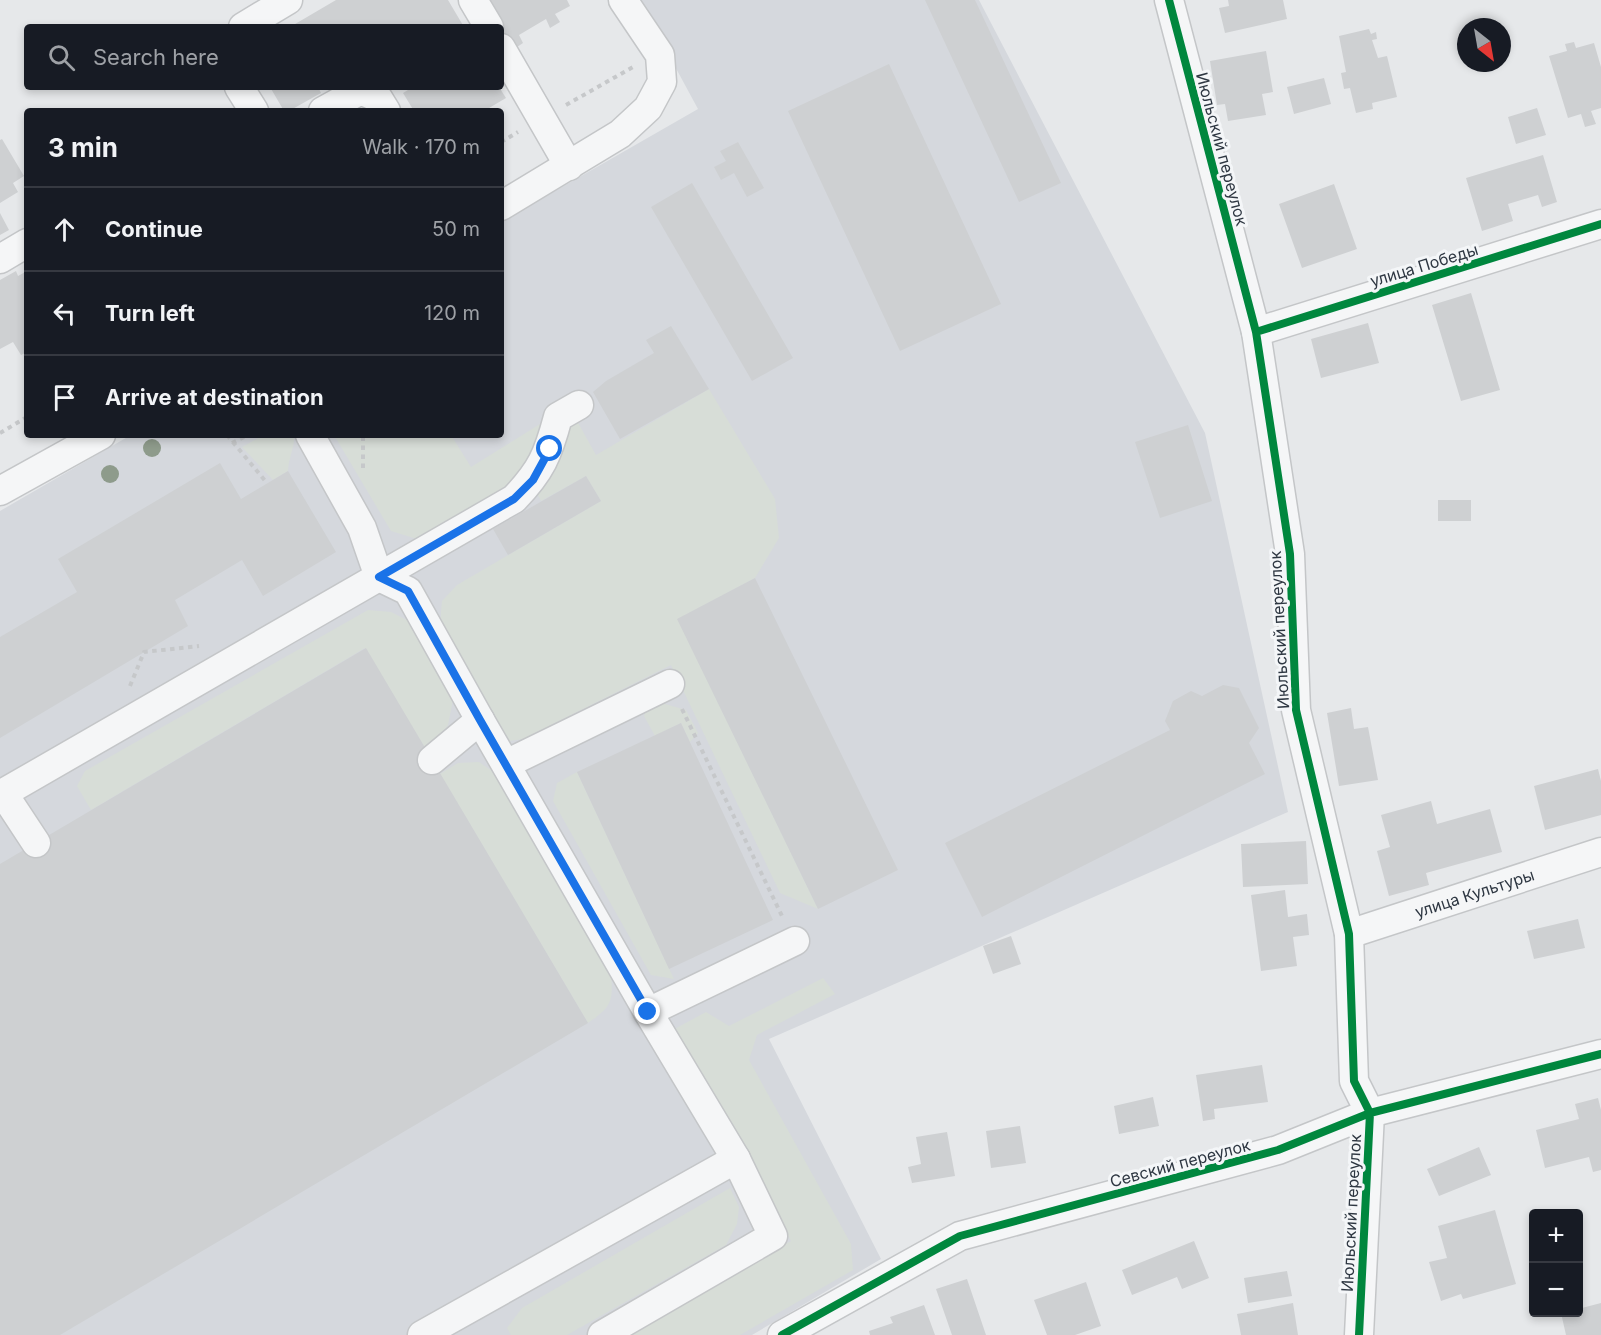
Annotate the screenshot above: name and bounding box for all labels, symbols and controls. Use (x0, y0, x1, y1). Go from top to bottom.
north arrow (1457, 18, 1511, 72)
search box (24, 24, 504, 90)
icon: search (45, 41, 78, 74)
text: Search here (93, 44, 219, 70)
street label: Июльский переулок (1192, 70, 1252, 228)
text: 3 min (48, 132, 118, 163)
text: Walk · 170 m (362, 135, 480, 159)
icon: ahead (48, 213, 81, 246)
text: Continue (105, 216, 203, 242)
text: 50 m (432, 217, 480, 241)
street label: улица Победы (1367, 239, 1481, 291)
icon: left (48, 297, 81, 330)
text: Turn left (105, 300, 195, 326)
text: 120 m (424, 301, 480, 325)
icon: arrive (48, 381, 81, 414)
text: Arrive at destination (105, 384, 324, 410)
route start (536, 435, 562, 461)
street label: Июльский переулок (1265, 550, 1293, 710)
street label: улица Культуры (1412, 864, 1537, 922)
route end (634, 998, 660, 1024)
street label: Июльский переулок (1337, 1133, 1365, 1293)
street label: Севский переулок (1108, 1135, 1253, 1191)
map controls (1529, 1209, 1583, 1317)
button: + (1529, 1209, 1583, 1263)
button: − (1529, 1263, 1583, 1317)

